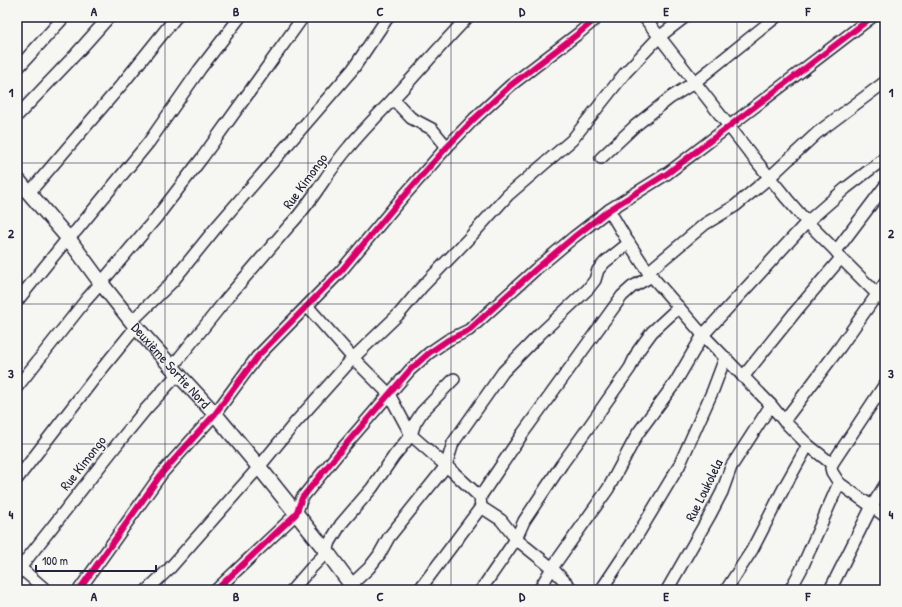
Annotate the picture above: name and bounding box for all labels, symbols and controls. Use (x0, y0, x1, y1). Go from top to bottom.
text: A (91, 2, 98, 20)
text: B (233, 2, 240, 20)
text: C (376, 2, 384, 20)
text: D (519, 2, 526, 20)
text: E (663, 2, 669, 20)
text: F (805, 2, 812, 20)
text: 1 (9, 83, 14, 101)
text: 1 (889, 83, 894, 101)
street label: Rue Kimongo (278, 149, 332, 213)
text: 2 (8, 224, 15, 242)
text: 2 (888, 224, 895, 242)
street label: Deuxième Sortie Nord (127, 318, 215, 413)
text: 3 (8, 364, 14, 382)
text: 3 (888, 364, 894, 382)
street label: Rue Kimongo (55, 431, 111, 495)
street label: Rue Loukolela (680, 455, 727, 524)
text: 4 (9, 505, 14, 523)
text: 4 (889, 505, 894, 523)
scale bar (36, 547, 156, 573)
text: 100 m (42, 552, 68, 569)
text: A (91, 587, 98, 605)
text: B (233, 587, 240, 605)
text: C (376, 587, 384, 605)
text: D (519, 587, 526, 605)
text: E (663, 587, 669, 605)
text: F (805, 587, 812, 605)

